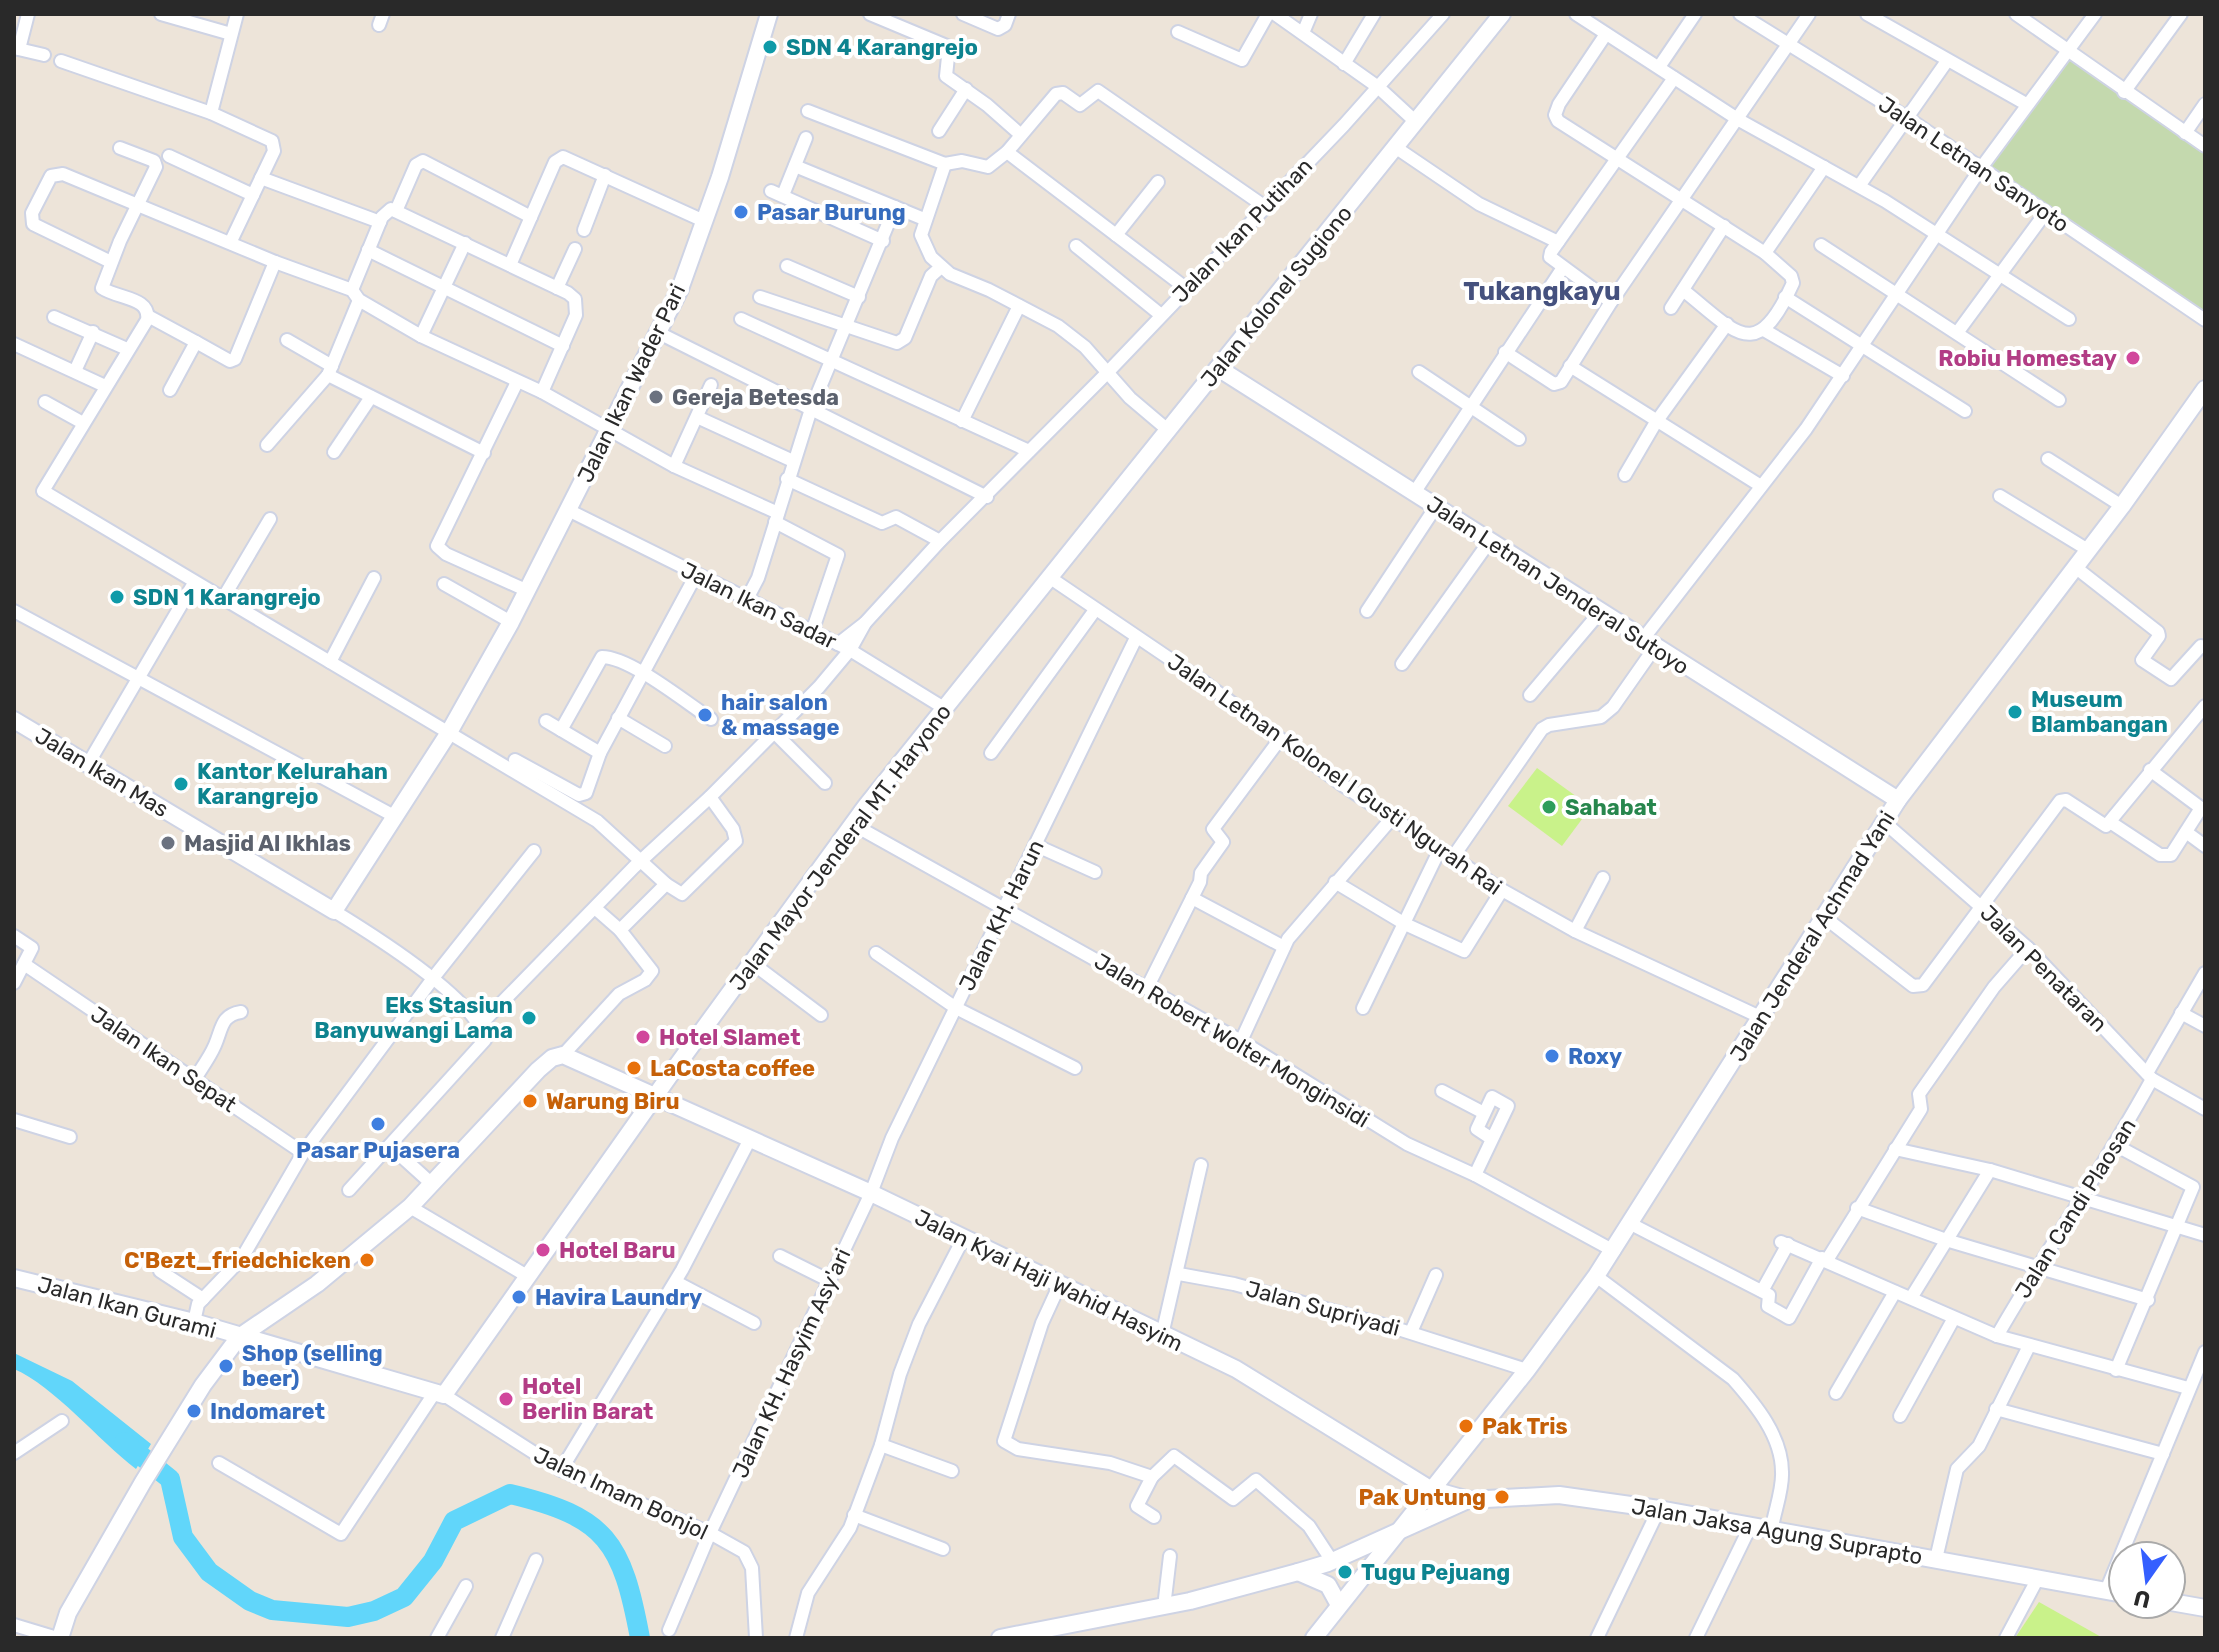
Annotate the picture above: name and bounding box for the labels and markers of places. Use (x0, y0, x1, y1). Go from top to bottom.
place label: SDN 4 Karangrejo (786, 34, 978, 61)
marker: SDN 4 Karangrejo (761, 38, 779, 56)
place label: Pasar Burung (757, 199, 906, 226)
marker: Pasar Burung (732, 203, 750, 221)
place label: Robiu Homestay (1938, 345, 2117, 372)
marker: Robiu Homestay (2124, 349, 2142, 367)
place label: Gereja Betesda (672, 384, 839, 411)
marker: Gereja Betesda (647, 388, 665, 406)
place label: SDN 1 Karangrejo (133, 584, 321, 611)
marker: SDN 1 Karangrejo (108, 588, 126, 606)
place label: Museum Blambangan (2031, 686, 2168, 738)
place label: hair salon & massage (721, 689, 839, 741)
marker: Museum Blambangan (2006, 703, 2024, 721)
marker: hair salon & massage (696, 706, 714, 724)
place label: Kantor Kelurahan Karangrejo (197, 758, 388, 810)
marker: Kantor Kelurahan Karangrejo (172, 775, 190, 793)
place label: Sahabat (1565, 794, 1657, 821)
marker: Sahabat (1540, 798, 1558, 816)
place label: Masjid Al Ikhlas (184, 830, 351, 857)
marker: Masjid Al Ikhlas (159, 834, 177, 852)
place label: Eks Stasiun Banyuwangi Lama (314, 992, 513, 1044)
marker: Eks Stasiun Banyuwangi Lama (520, 1009, 538, 1027)
place label: Hotel Slamet (659, 1024, 800, 1051)
marker: Hotel Slamet (634, 1028, 652, 1046)
place label: Roxy (1568, 1043, 1622, 1070)
marker: Roxy (1543, 1047, 1561, 1065)
place label: LaCosta coffee (650, 1055, 815, 1082)
marker: LaCosta coffee (625, 1059, 643, 1077)
place label: Warung Biru (546, 1088, 680, 1115)
marker: Warung Biru (521, 1092, 539, 1110)
marker: Pasar Pujasera (369, 1115, 387, 1133)
place label: Pasar Pujasera (296, 1137, 460, 1164)
place label: Hotel Baru (559, 1237, 676, 1264)
marker: Hotel Baru (534, 1241, 552, 1259)
place label: C'Bezt_friedchicken (124, 1247, 351, 1274)
marker: C'Bezt_friedchicken (358, 1251, 376, 1269)
place label: Havira Laundry (535, 1284, 702, 1311)
marker: Havira Laundry (510, 1288, 528, 1306)
place label: Shop (selling beer) (242, 1340, 383, 1392)
marker: Shop (selling beer) (217, 1357, 235, 1375)
place label: Hotel Berlin Barat (522, 1373, 653, 1425)
marker: Hotel Berlin Barat (497, 1390, 515, 1408)
place label: Indomaret (210, 1398, 325, 1425)
marker: Indomaret (185, 1402, 203, 1420)
place label: Pak Tris (1482, 1413, 1568, 1440)
marker: Pak Tris (1457, 1417, 1475, 1435)
place label: Pak Untung (1358, 1484, 1486, 1511)
marker: Pak Untung (1493, 1488, 1511, 1506)
place label: Tugu Pejuang (1361, 1559, 1510, 1586)
marker: Tugu Pejuang (1336, 1563, 1354, 1581)

